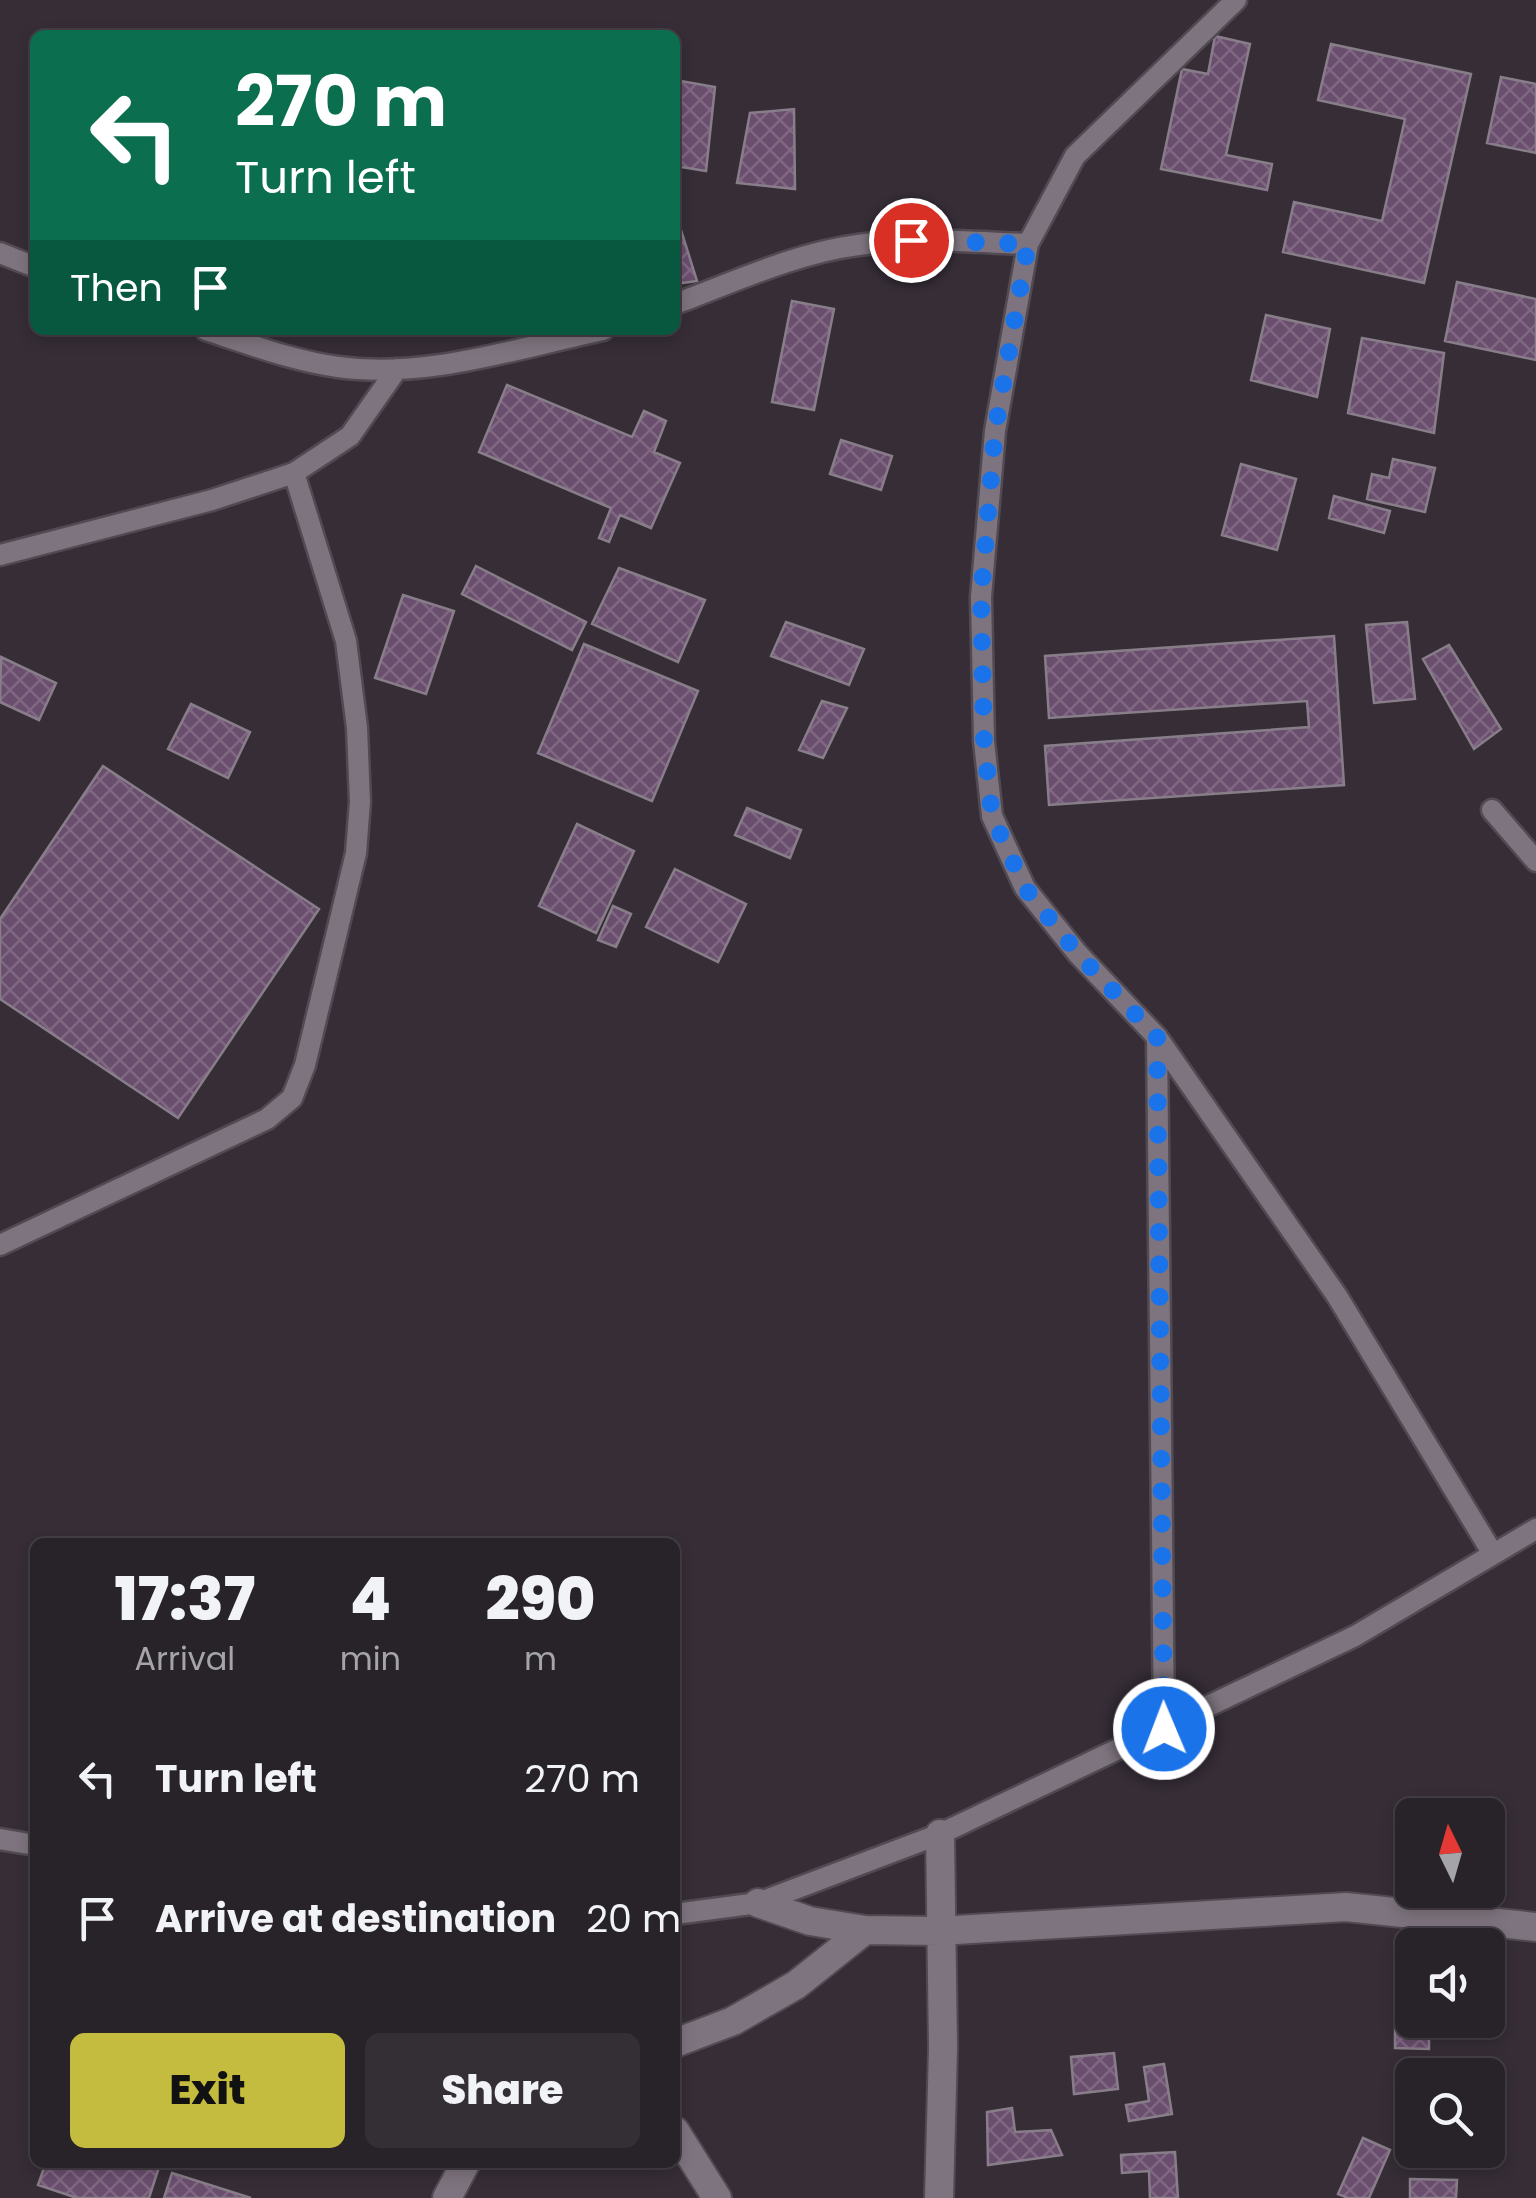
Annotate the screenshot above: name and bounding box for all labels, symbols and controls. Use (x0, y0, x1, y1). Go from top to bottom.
text: 270 m (235, 52, 447, 151)
icon: left (70, 70, 200, 200)
text: Turn left (235, 146, 416, 209)
pin (869, 198, 954, 283)
icon: arrive (884, 213, 939, 268)
icon: arrive (183, 260, 238, 315)
text: Then (70, 261, 163, 314)
text: 17:37 (115, 1557, 255, 1641)
text: 4 (350, 1557, 391, 1641)
text: 290 (486, 1557, 595, 1641)
text: Arrival (134, 1636, 235, 1681)
text: min (340, 1636, 401, 1681)
text: m (524, 1636, 557, 1681)
position arrow (1112, 1677, 1216, 1781)
icon: left (70, 1751, 125, 1806)
text: Turn left (155, 1752, 317, 1805)
text: 270 m (524, 1752, 640, 1805)
north arrow (1395, 1798, 1505, 1908)
map controls (1395, 1798, 1505, 2168)
icon: arrive (70, 1891, 125, 1946)
text: Arrive at destination (155, 1892, 556, 1945)
text: 20 m (586, 1892, 681, 1945)
button: sound (1395, 1928, 1505, 2038)
button: Exit (70, 2033, 345, 2148)
button: Share (365, 2033, 640, 2148)
button: search (1395, 2058, 1505, 2168)

